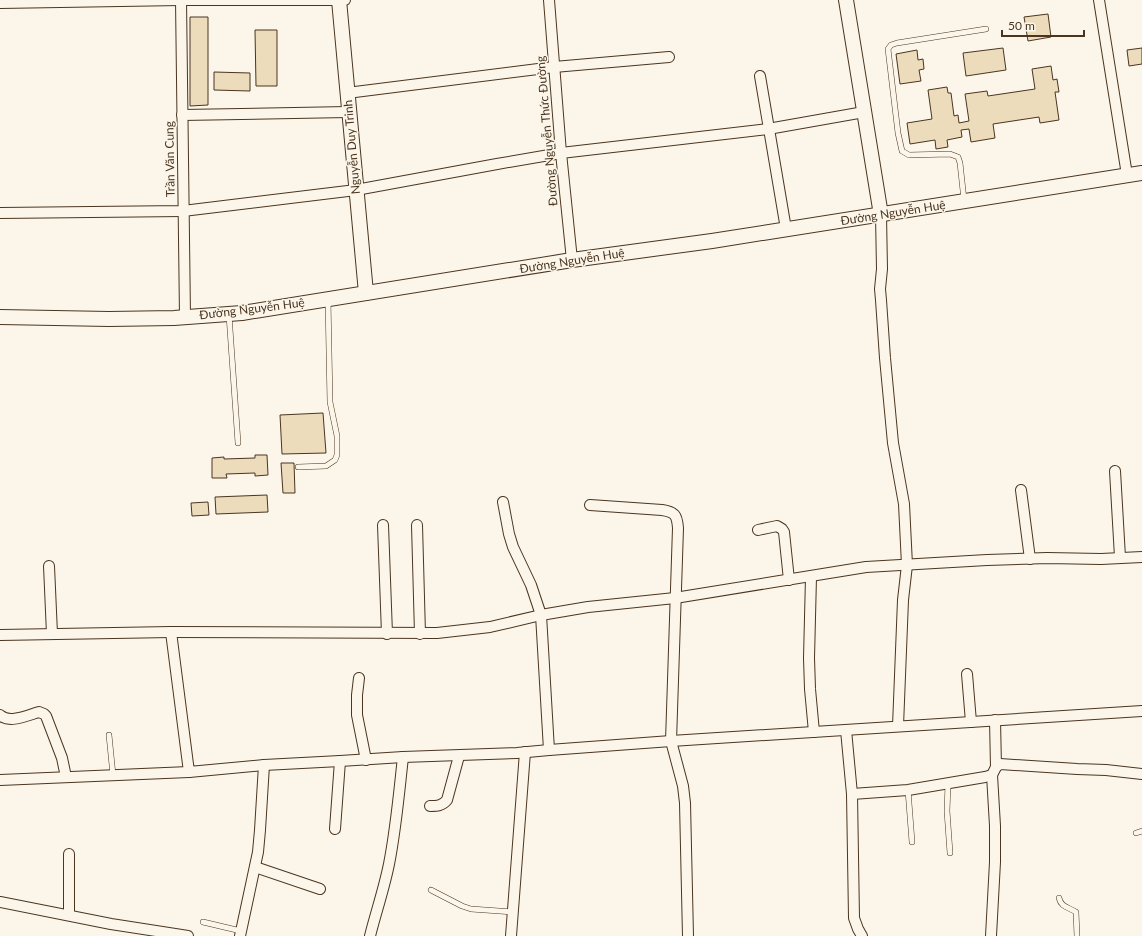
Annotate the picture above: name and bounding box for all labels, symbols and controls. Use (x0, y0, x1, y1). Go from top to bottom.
scale bar (1002, 12, 1084, 38)
text: 50 m (1008, 18, 1035, 33)
street label: Đường Nguyễn Thức Đường (532, 55, 561, 207)
street label: Nguyễn Duy Trinh (340, 99, 363, 195)
street label: Trần Văn Cung (161, 121, 178, 197)
street label: Đường Nguyễn Huệ (839, 197, 947, 228)
street label: Đường Nguyễn Huệ (518, 245, 626, 276)
street label: Đường Nguyễn Huệ (198, 295, 306, 322)

